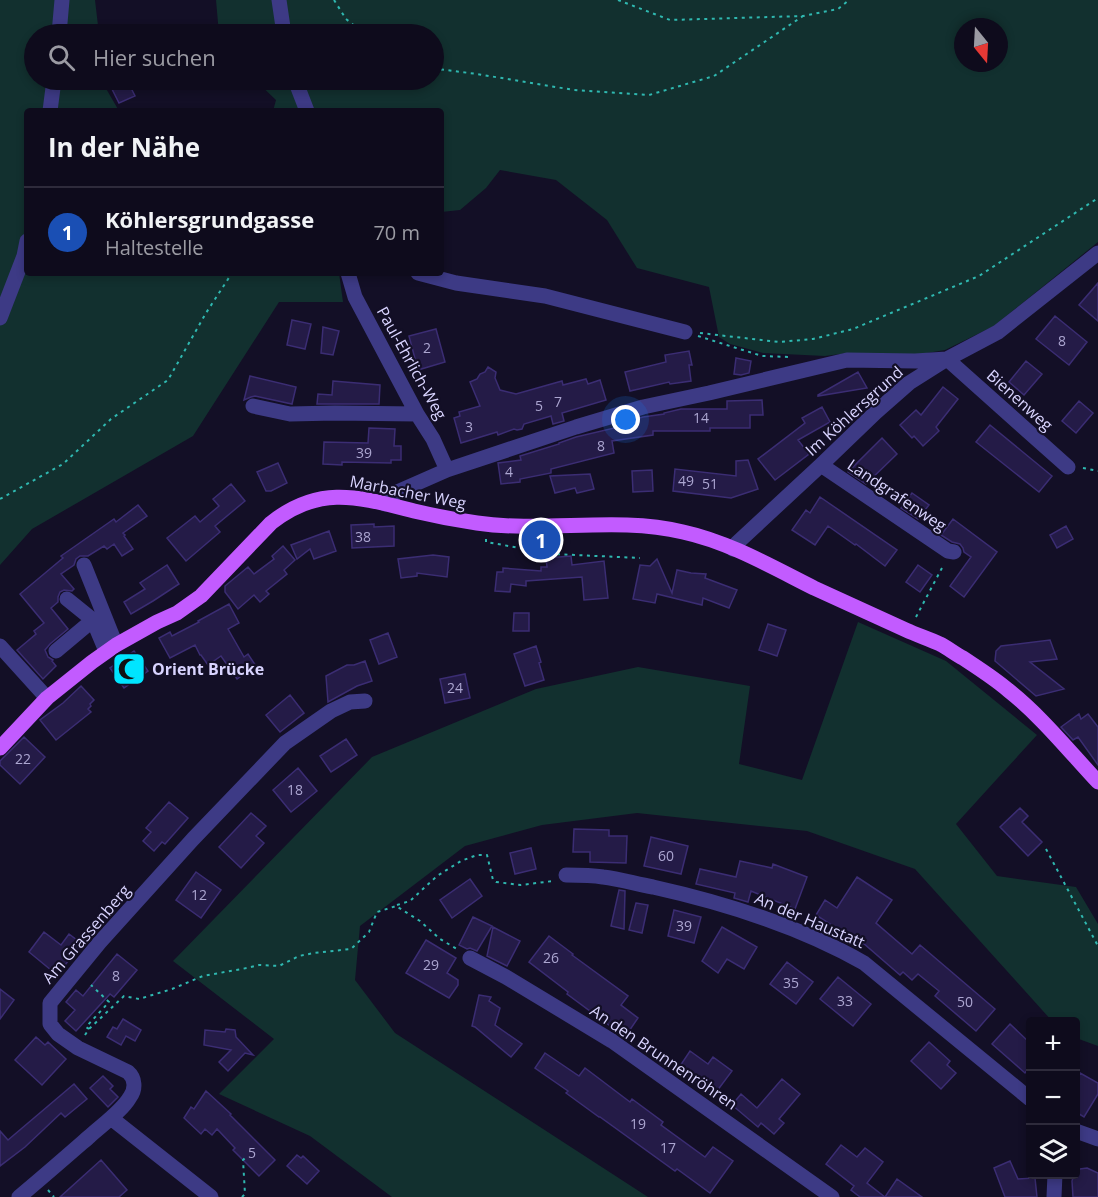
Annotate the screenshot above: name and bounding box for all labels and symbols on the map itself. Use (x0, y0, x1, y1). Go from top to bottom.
north arrow (954, 18, 1008, 72)
street label: Paul-Ehrlich-Weg (372, 303, 452, 424)
house number: 8 (1058, 331, 1066, 350)
house number: 2 (423, 338, 431, 357)
street label: Im Köhlersgrund (800, 361, 908, 461)
street label: Bienenweg (982, 364, 1058, 436)
house number: 7 (554, 392, 562, 411)
house number: 5 (535, 396, 543, 415)
your location (611, 405, 640, 434)
house number: 14 (693, 408, 709, 427)
house number: 3 (465, 417, 473, 436)
house number: 8 (597, 436, 605, 455)
house number: 39 (356, 443, 372, 462)
street label: Landgrafenweg (843, 454, 951, 537)
house number: 4 (505, 462, 513, 481)
street label: Marbacher Weg (348, 470, 468, 514)
house number: 49 (678, 471, 694, 490)
house number: 51 (702, 474, 718, 493)
pin: 1 (522, 518, 560, 562)
house number: 38 (355, 527, 371, 546)
mosque icon: Orient Brücke (111, 651, 147, 687)
place label: Orient Brücke (152, 658, 264, 680)
house number: 24 (447, 678, 463, 697)
house number: 22 (15, 749, 31, 768)
house number: 18 (287, 780, 303, 799)
house number: 60 (658, 846, 674, 865)
street label: Am Grassenberg (37, 880, 135, 988)
house number: 12 (191, 885, 207, 904)
street label: An der Haustatt (752, 887, 869, 953)
house number: 39 (676, 916, 692, 935)
house number: 26 (543, 948, 559, 967)
house number: 29 (423, 955, 439, 974)
house number: 8 (112, 966, 120, 985)
house number: 35 (783, 973, 799, 992)
house number: 33 (837, 991, 853, 1010)
house number: 50 (957, 992, 973, 1011)
street label: An den Brunnenröhren (586, 999, 742, 1115)
house number: 19 (630, 1114, 646, 1133)
house number: 17 (660, 1138, 676, 1157)
house number: 5 (248, 1143, 256, 1162)

